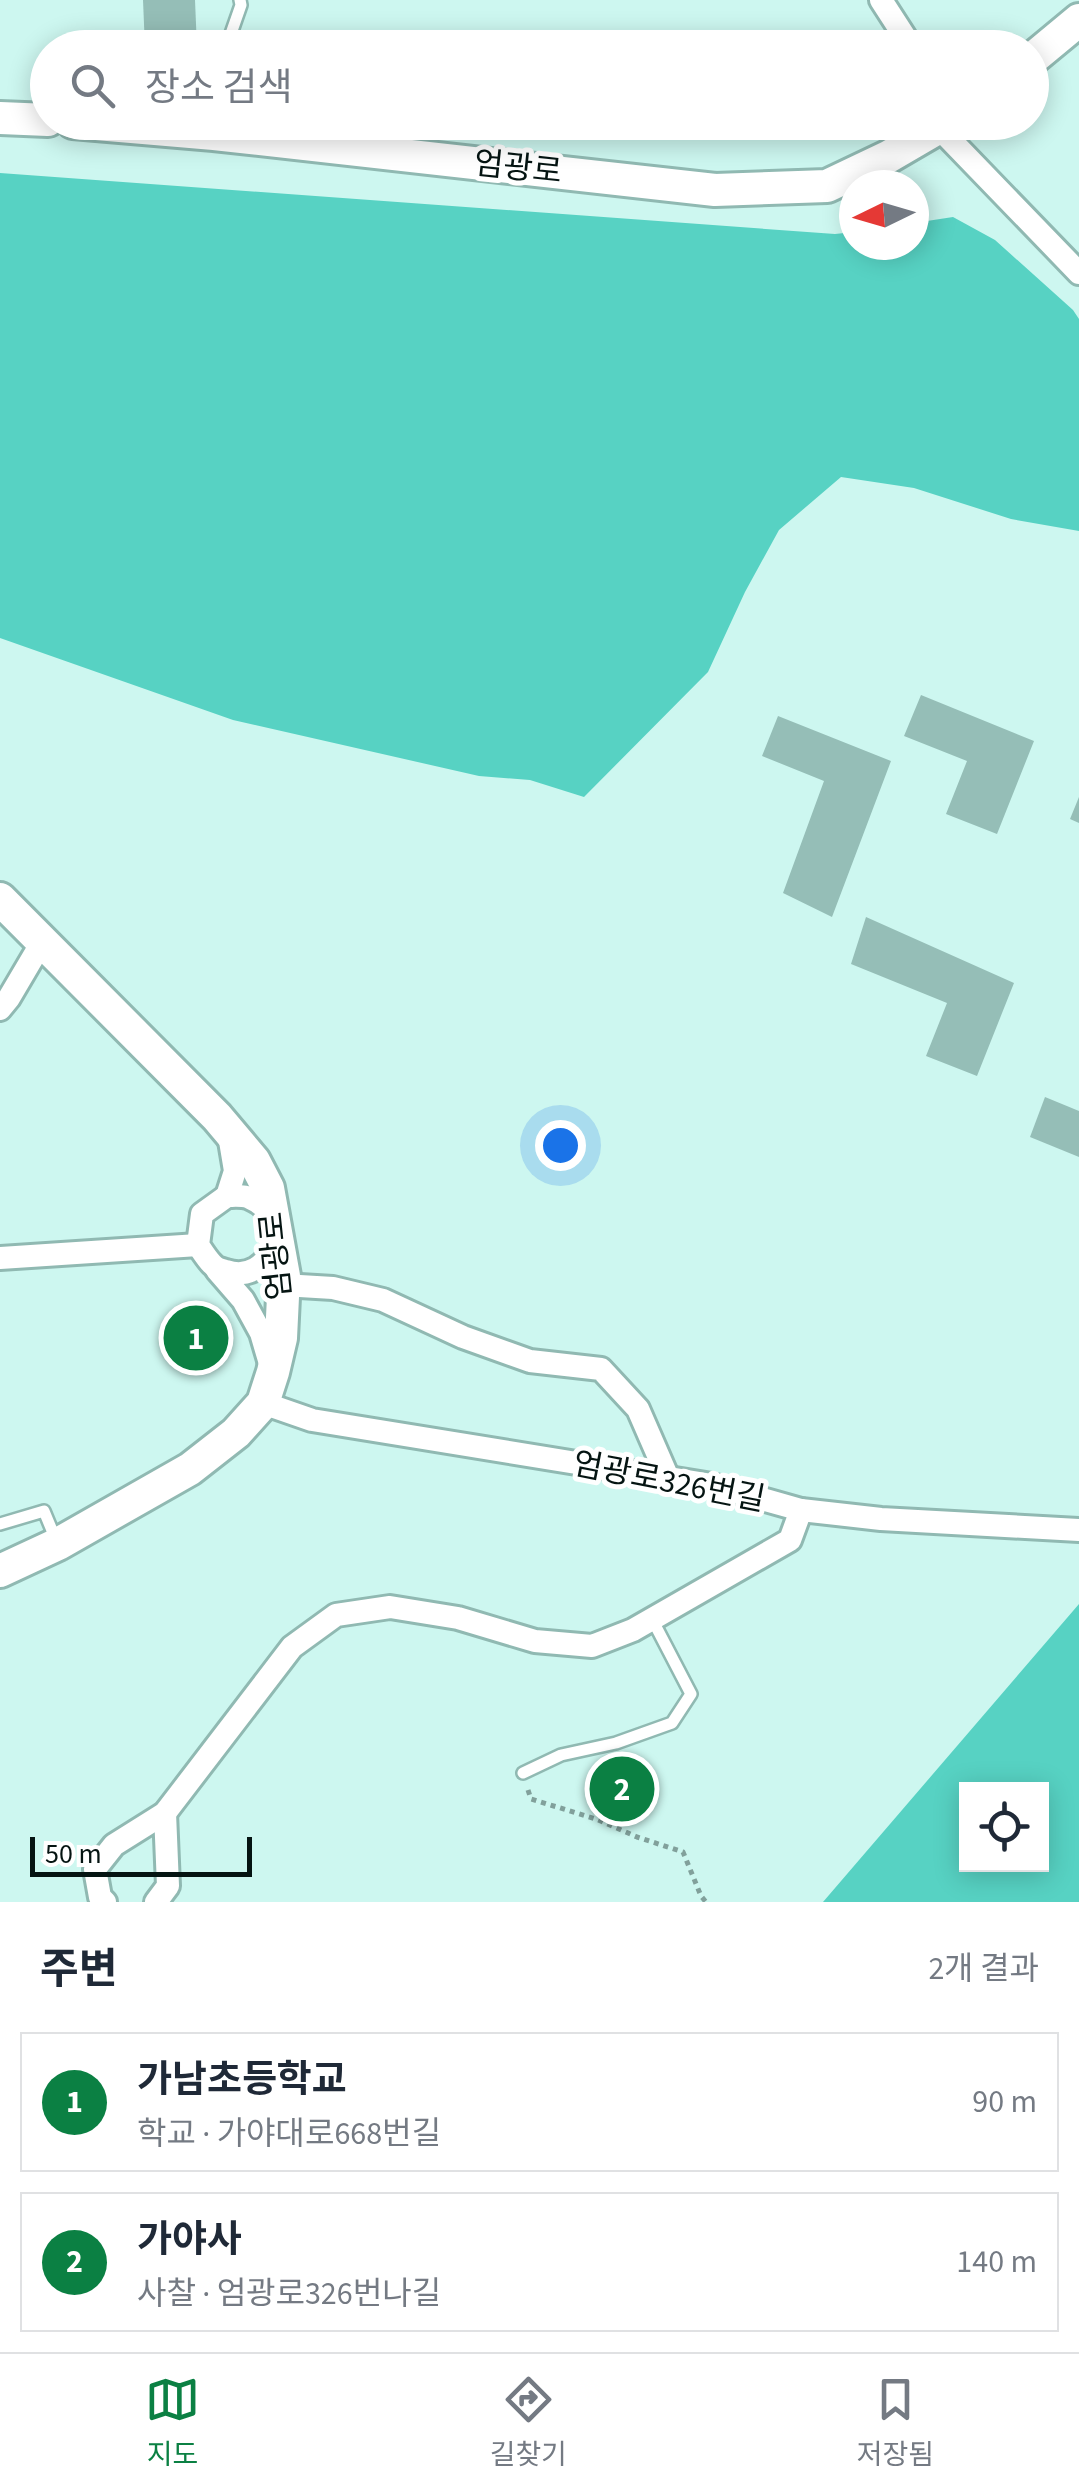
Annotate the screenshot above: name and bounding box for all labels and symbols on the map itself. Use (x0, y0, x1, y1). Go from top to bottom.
street label: 엄광로 (472, 141, 564, 195)
north arrow (839, 170, 929, 260)
your location (535, 1120, 586, 1171)
street label: 엄광로 (249, 1210, 303, 1302)
pin: 1 (164, 1300, 228, 1376)
street label: 엄광로326번길 (569, 1441, 769, 1523)
pin: 2 (590, 1752, 654, 1826)
scale bar (30, 1832, 252, 1876)

